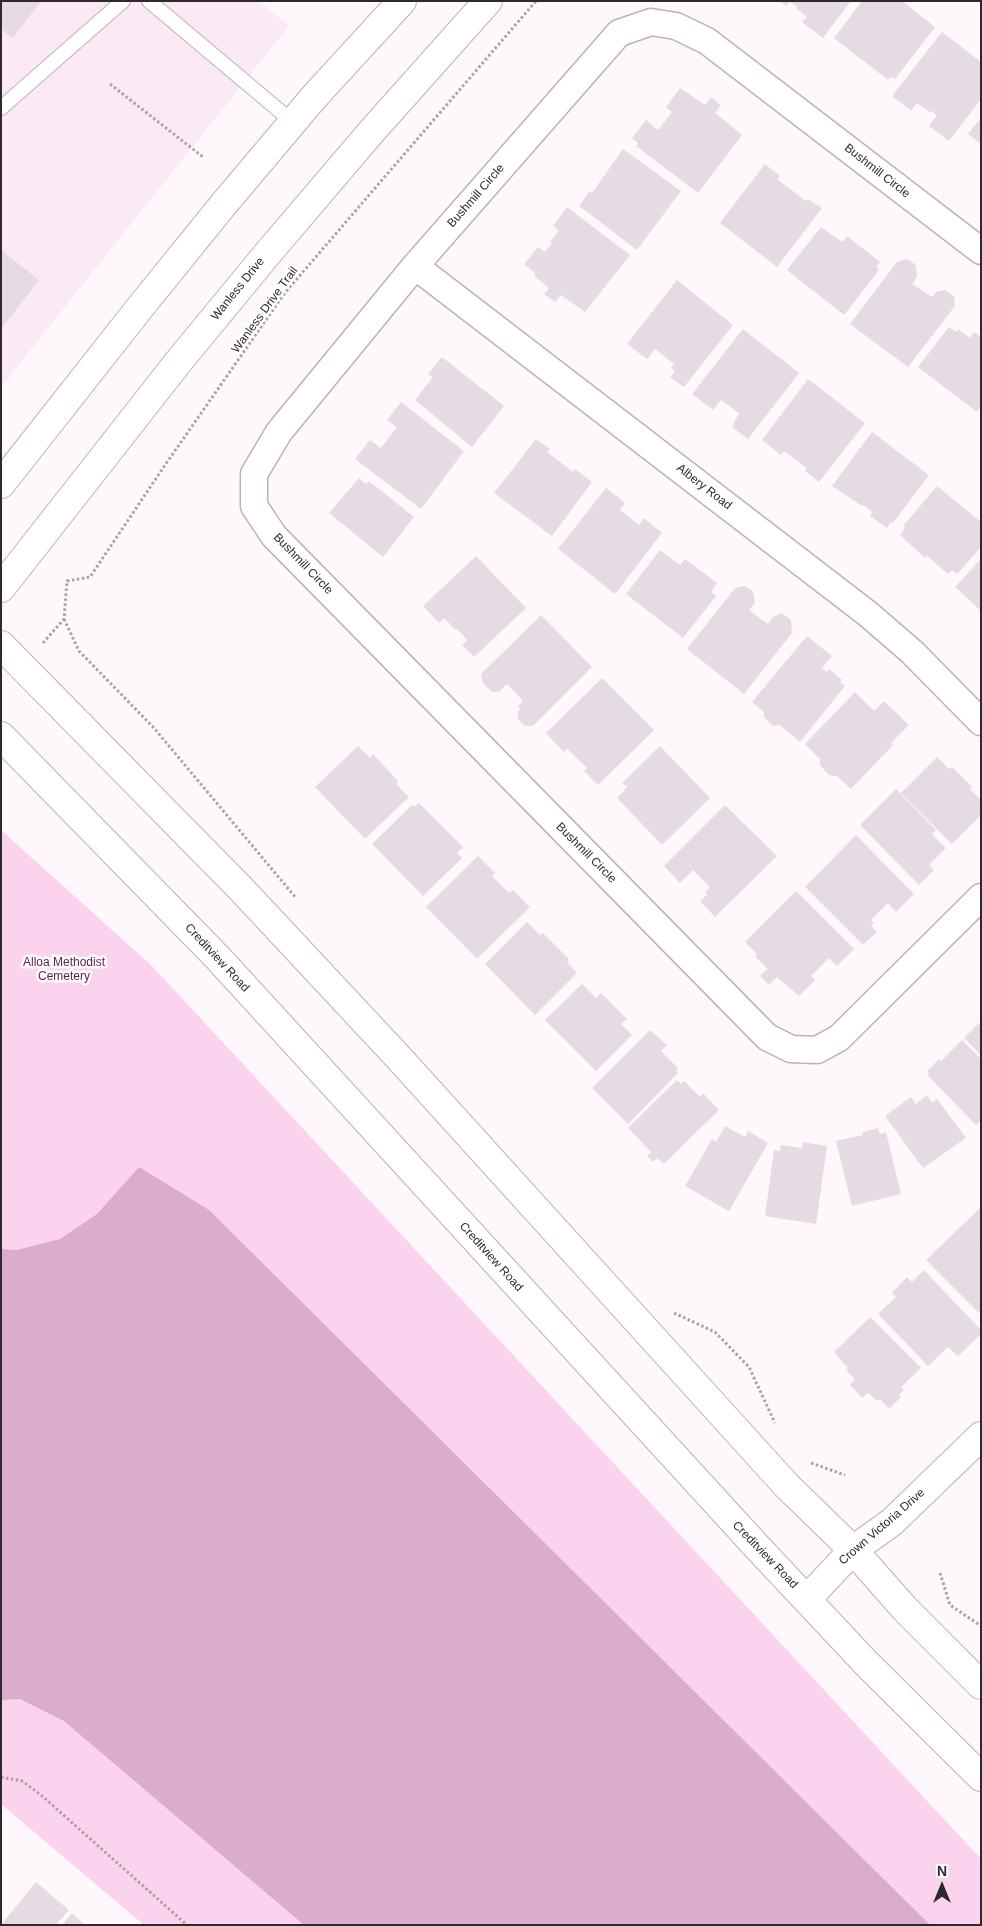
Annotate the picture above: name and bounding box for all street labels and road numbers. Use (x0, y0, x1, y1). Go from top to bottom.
street label: Bushmill Circle (841, 141, 913, 201)
street label: Bushmill Circle (445, 161, 507, 231)
street label: Wanless Drive (208, 255, 268, 323)
street label: Wanless Drive Trail (229, 264, 301, 356)
street label: Albery Road (674, 461, 734, 513)
street label: Bushmill Circle (270, 530, 336, 598)
street label: Bushmill Circle (553, 820, 619, 886)
street label: Creditview Road (182, 921, 252, 995)
street label: Creditview Road (456, 1219, 526, 1295)
street label: Crown Victoria Drive (836, 1486, 928, 1568)
street label: Creditview Road (729, 1518, 801, 1592)

